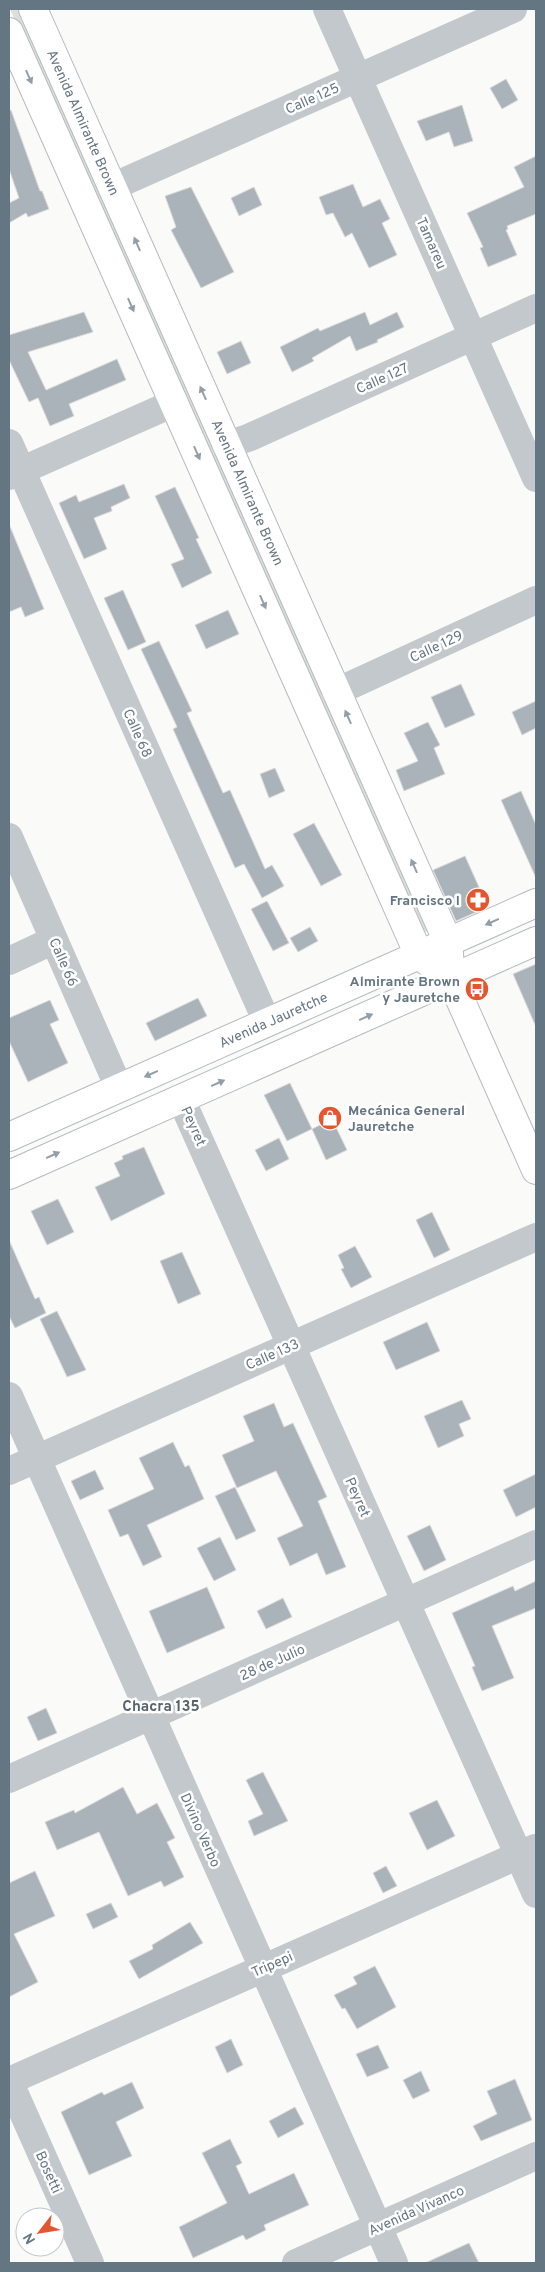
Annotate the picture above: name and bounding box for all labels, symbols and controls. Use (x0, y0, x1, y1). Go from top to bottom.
street label: Avenida Almirante Brown (42, 47, 122, 199)
one-way arrow (25, 70, 33, 84)
street label: Calle 125 (283, 80, 342, 119)
street label: Tamareu (412, 215, 450, 272)
one-way arrow (133, 237, 141, 251)
one-way arrow (127, 298, 135, 312)
street label: Calle 127 (354, 360, 411, 398)
one-way arrow (199, 386, 207, 400)
street label: Avenida Almirante Brown (207, 417, 286, 569)
one-way arrow (193, 446, 201, 460)
one-way arrow (259, 595, 267, 609)
street label: Calle 129 (407, 628, 466, 667)
street label: Calle 68 (118, 707, 155, 761)
one-way arrow (343, 710, 351, 724)
one-way arrow (409, 859, 417, 873)
pharmacy icon: Francisco I (465, 887, 491, 913)
place label: Francisco I (390, 893, 460, 910)
one-way arrow (485, 919, 499, 927)
street label: Calle 66 (44, 936, 81, 989)
place label: Almirante Brown y Jauretche (350, 974, 460, 1007)
bus stop icon: Almirante Brown y Jauretche (464, 976, 490, 1002)
street label: Avenida Jauretche (217, 990, 331, 1053)
one-way arrow (359, 1012, 373, 1020)
one-way arrow (144, 1070, 158, 1078)
one-way arrow (211, 1078, 225, 1086)
place label: Mecánica General Jauretche (348, 1103, 465, 1136)
street label: Peyret (176, 1104, 209, 1149)
shop icon: Mecánica General Jauretche (317, 1105, 343, 1131)
one-way arrow (46, 1151, 60, 1159)
street label: Calle 133 (243, 1336, 302, 1375)
street label: Peyret (340, 1475, 373, 1520)
street label: 28 de Julio (237, 1641, 308, 1685)
district label: Chacra 135 (122, 1698, 200, 1717)
street label: Divino Verbo (176, 1791, 224, 1870)
street label: Tripepi (249, 1949, 296, 1982)
street label: Bosetti (31, 2149, 64, 2196)
street label: Avenida Vivanco (366, 2183, 467, 2240)
north arrow (15, 2207, 65, 2257)
text: N (20, 2229, 40, 2247)

